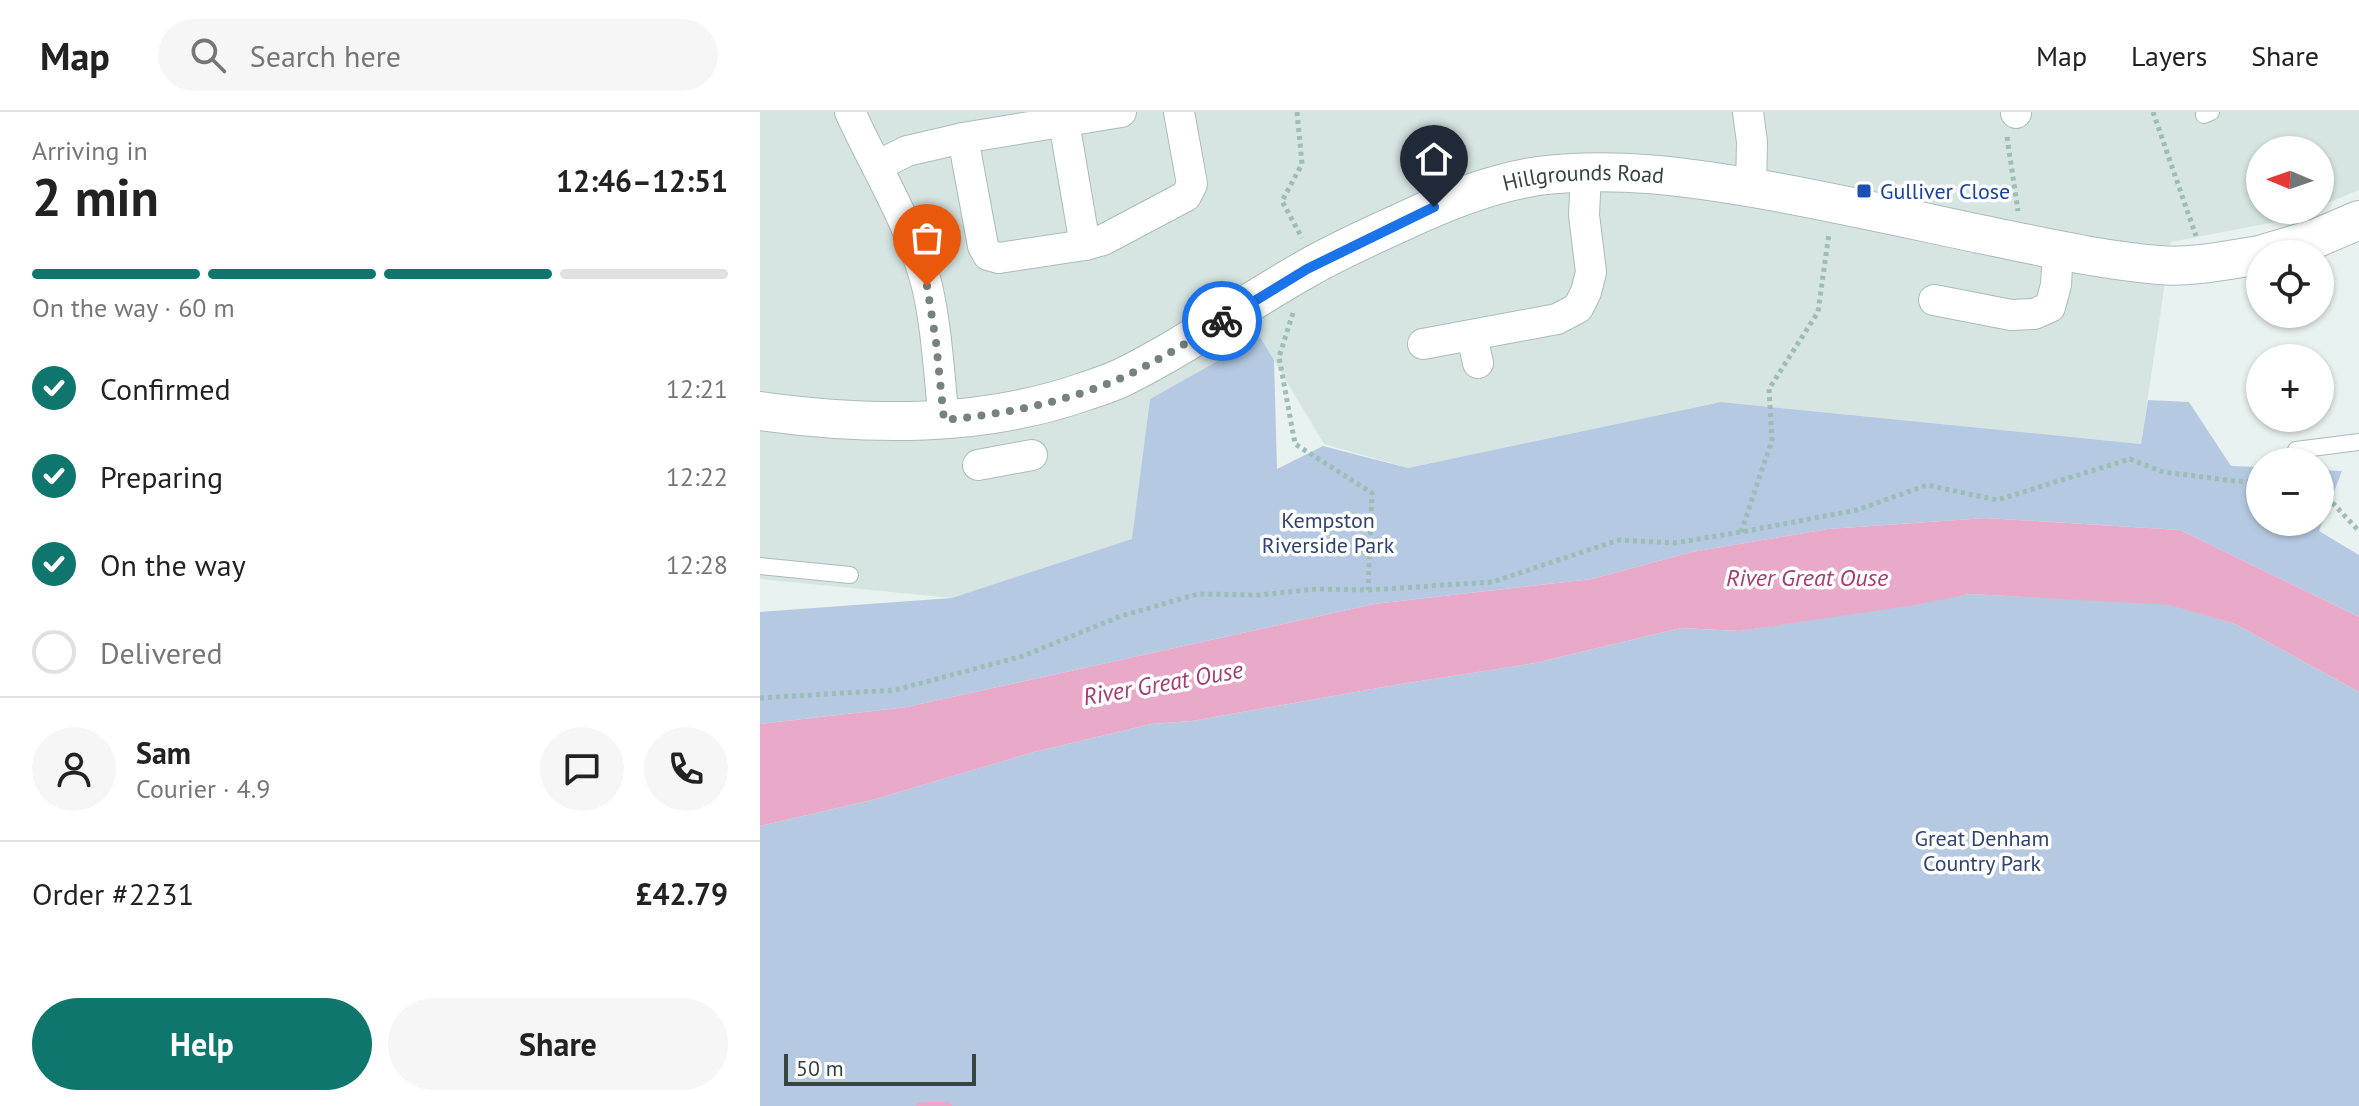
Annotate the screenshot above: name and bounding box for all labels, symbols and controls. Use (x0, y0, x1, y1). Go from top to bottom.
search box (158, 19, 718, 91)
text: Map (40, 31, 110, 80)
icon: search (186, 33, 230, 77)
text: Search here (250, 36, 401, 75)
text: Map (2036, 37, 2087, 74)
text: Layers (2131, 37, 2207, 74)
text: Share (2251, 37, 2319, 74)
pin (1400, 125, 1468, 207)
text: Arriving in (32, 134, 148, 167)
north arrow (2246, 136, 2334, 224)
map controls (2246, 136, 2334, 536)
icon: home (1412, 137, 1456, 181)
street label: Hillgrounds Road (1499, 158, 1665, 197)
text: 12:46–12:51 (556, 161, 728, 200)
text: 2 min (32, 163, 159, 230)
place label: Gulliver Close (1880, 177, 2010, 205)
marker: Gulliver Close (1855, 182, 1873, 200)
pin (893, 204, 961, 286)
icon: bag (905, 216, 949, 260)
button: locate (2246, 240, 2334, 328)
courier (1182, 281, 1262, 361)
text: On the way · 60 m (32, 291, 235, 324)
icon: bike (1200, 299, 1244, 343)
button: + (2246, 344, 2334, 432)
icon: check (32, 366, 76, 410)
text: Confirmed (100, 369, 231, 408)
text: 12:21 (666, 372, 728, 405)
button: − (2246, 448, 2334, 536)
icon: check (32, 454, 76, 498)
text: Preparing (100, 457, 223, 496)
text: 12:22 (666, 460, 728, 493)
park label: Kempston Riverside Park (1262, 506, 1395, 559)
icon: check (32, 542, 76, 586)
text: On the way (100, 545, 246, 584)
text: 12:28 (666, 548, 728, 581)
water label: River Great Ouse (1726, 562, 1888, 593)
text: Delivered (100, 633, 223, 672)
water label: River Great Ouse (1080, 654, 1246, 712)
button: person (32, 727, 116, 811)
button: chat (540, 727, 624, 811)
button: phone (644, 727, 728, 811)
text: Sam (136, 733, 191, 772)
text: Courier · 4.9 (136, 772, 270, 805)
park label: Great Denham Country Park (1915, 824, 2049, 877)
text: Order #2231 (32, 874, 194, 913)
text: £42.79 (636, 874, 728, 913)
button: Help (32, 998, 372, 1090)
button: Share (388, 998, 728, 1090)
scale bar (784, 1050, 976, 1086)
text: 50 m (796, 1054, 844, 1082)

